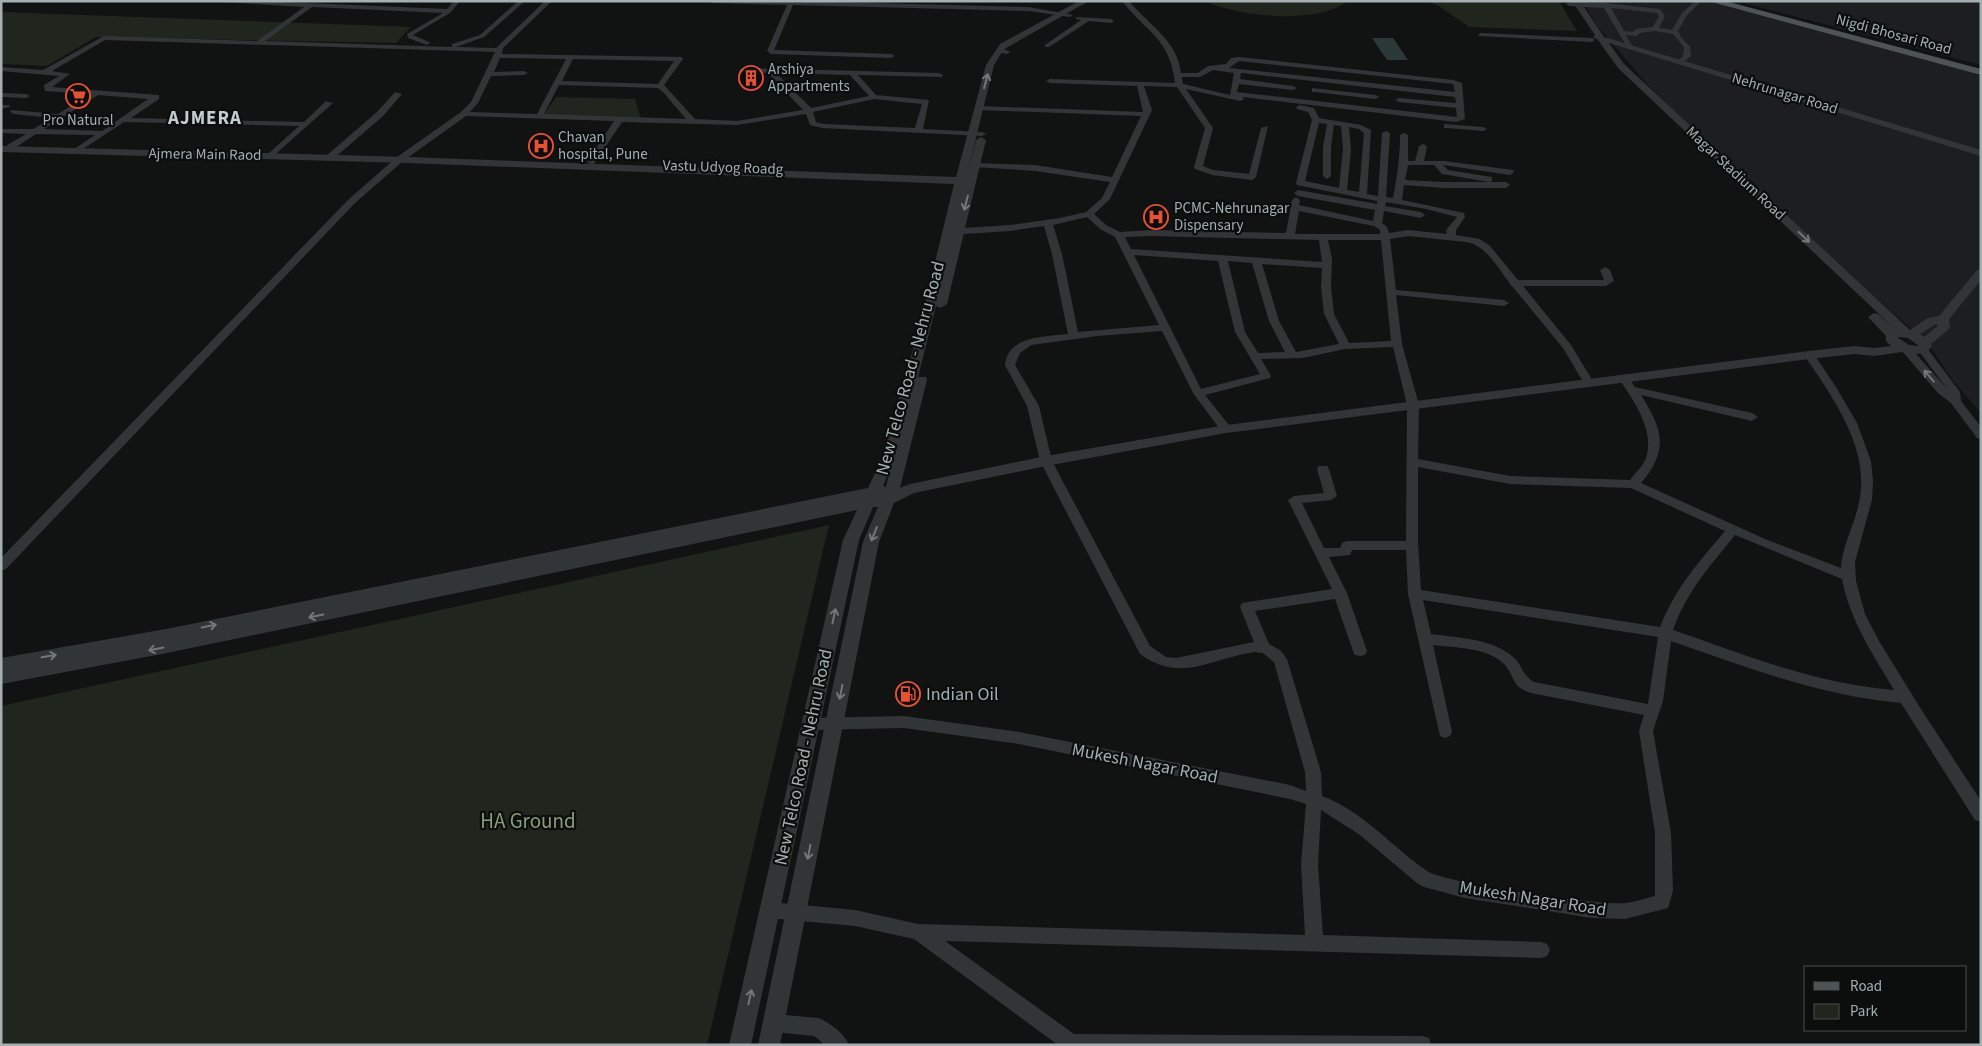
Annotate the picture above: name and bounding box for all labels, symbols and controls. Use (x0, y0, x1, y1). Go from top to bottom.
street label: Nigdi Bhosari Road (1834, 9, 1954, 60)
place label: Arshiya Appartments (768, 59, 850, 97)
building icon: Arshiya Appartments (738, 65, 764, 91)
street label: Nehrunagar Road (1729, 67, 1840, 120)
one-way arrow (982, 73, 991, 89)
supermarket icon: Pro Natural (65, 83, 91, 109)
district label: AJMERA (167, 105, 242, 132)
place label: Pro Natural (42, 110, 114, 131)
street label: Magar Stadium Road (1681, 122, 1790, 225)
place label: Chavan hospital, Pune (558, 127, 648, 165)
hospital icon: Chavan hospital, Pune (528, 133, 554, 159)
street label: Ajmera Main Raod (148, 143, 262, 166)
street label: Vastu Udyog Roadg (662, 155, 784, 180)
one-way arrow (961, 194, 970, 210)
place label: PCMC-Nehrunagar Dispensary (1174, 198, 1290, 236)
hospital icon: PCMC-Nehrunagar Dispensary (1143, 204, 1169, 230)
one-way arrow (1797, 231, 1810, 243)
street label: New Telco Road - Nehru Road (870, 258, 951, 478)
one-way arrow (1924, 370, 1935, 383)
one-way arrow (869, 526, 878, 541)
one-way arrow (830, 609, 839, 625)
one-way arrow (308, 612, 324, 622)
one-way arrow (201, 621, 217, 631)
one-way arrow (149, 645, 165, 655)
street label: New Telco Road - Nehru Road (768, 647, 839, 868)
one-way arrow (41, 651, 57, 661)
fuel station icon: Indian Oil (895, 681, 921, 707)
place label: Indian Oil (926, 682, 999, 707)
one-way arrow (835, 684, 845, 700)
street label: Mukesh Nagar Road (1070, 737, 1220, 790)
park label: HA Ground (480, 806, 576, 836)
one-way arrow (803, 843, 813, 859)
street label: Mukesh Nagar Road (1458, 875, 1608, 922)
legend (1804, 966, 1967, 1031)
text: Road (1850, 976, 1882, 997)
one-way arrow (746, 990, 755, 1006)
text: Park (1850, 1001, 1879, 1022)

